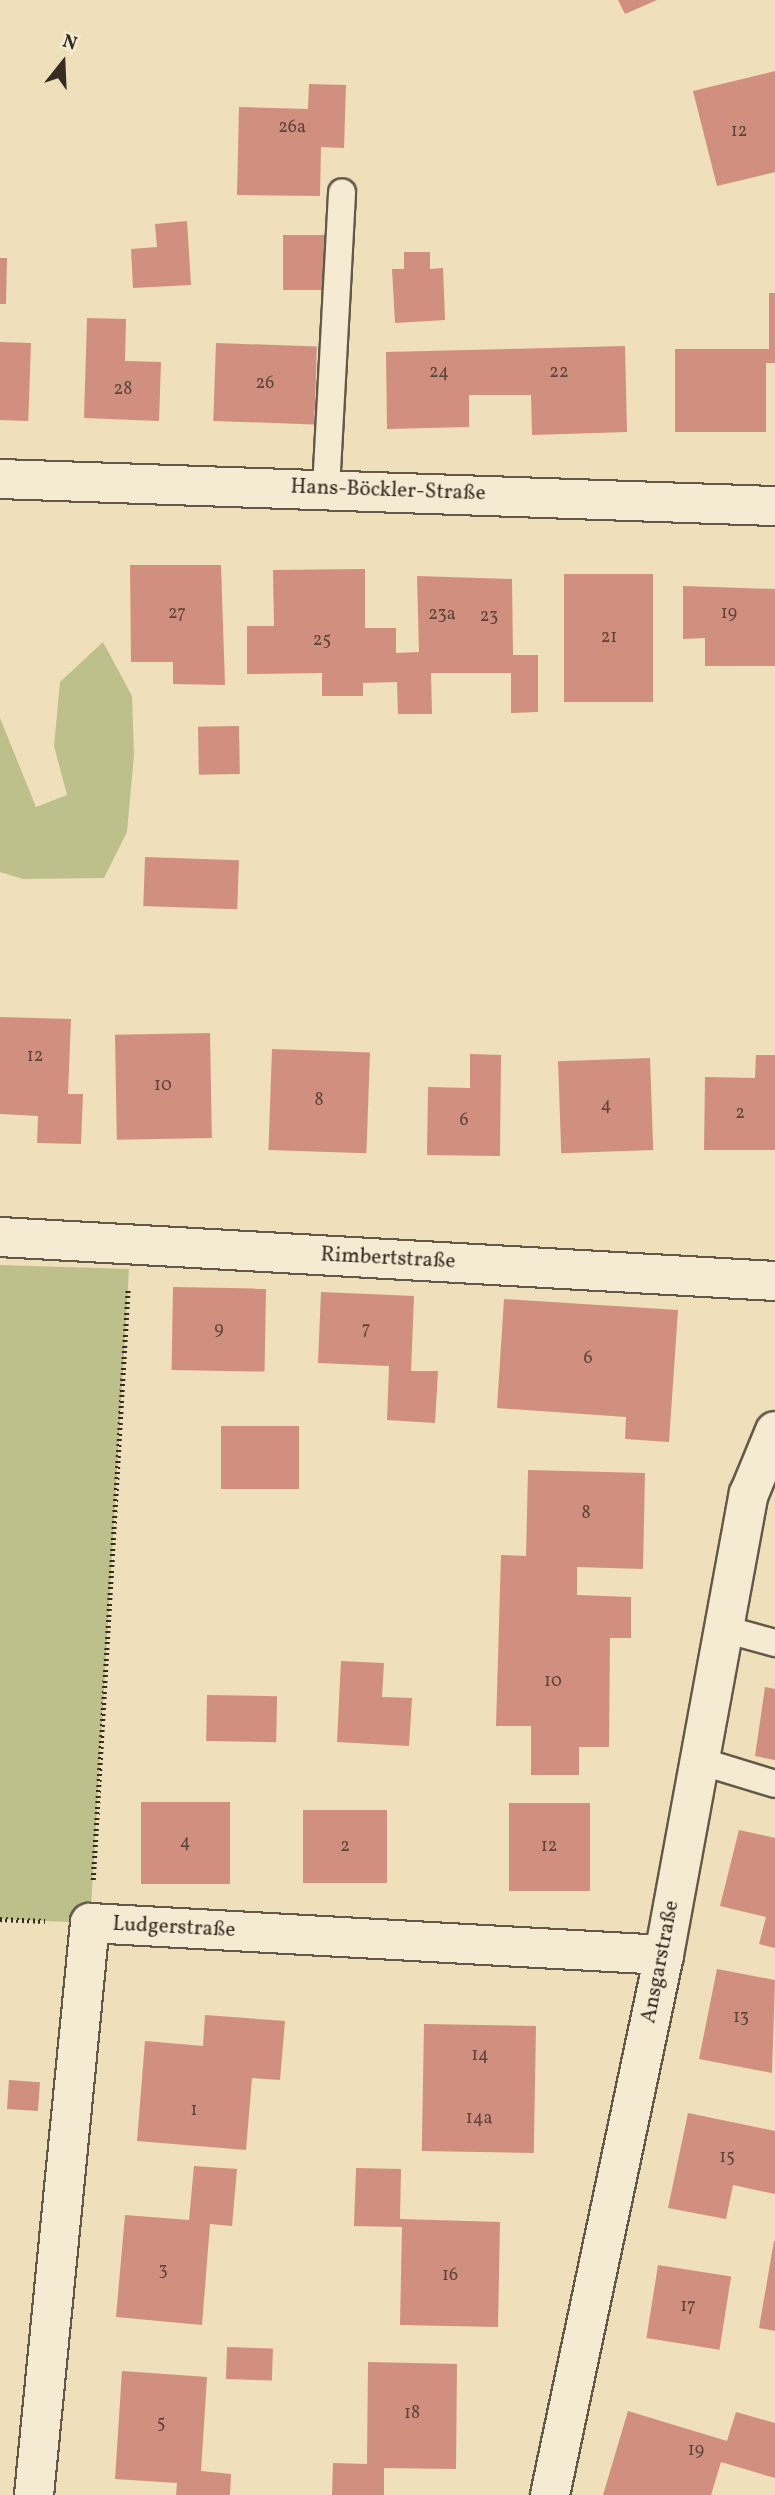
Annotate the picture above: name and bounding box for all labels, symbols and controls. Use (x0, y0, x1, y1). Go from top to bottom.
north arrow (28, 28, 98, 98)
text: N (59, 29, 80, 58)
house number: 26a (278, 117, 306, 139)
house number: 12 (731, 121, 747, 143)
house number: 24 (429, 362, 449, 384)
house number: 22 (549, 362, 569, 384)
house number: 26 (256, 373, 274, 395)
house number: 28 (114, 379, 132, 401)
street label: Hans-Böckler-Straße (290, 475, 486, 507)
house number: 27 (168, 603, 186, 625)
house number: 19 (721, 603, 737, 625)
house number: 23a (428, 604, 456, 626)
house number: 23 (480, 606, 498, 628)
house number: 21 (601, 627, 617, 649)
house number: 25 (313, 630, 331, 652)
house number: 12 (27, 1046, 43, 1068)
house number: 10 (154, 1075, 172, 1097)
house number: 8 (314, 1090, 324, 1112)
house number: 4 (601, 1095, 611, 1117)
house number: 2 (735, 1103, 745, 1125)
house number: 6 (459, 1110, 469, 1132)
street label: Rimbertstraße (320, 1243, 456, 1275)
house number: 9 (214, 1319, 224, 1341)
house number: 7 (362, 1319, 370, 1341)
house number: 6 (583, 1348, 593, 1370)
house number: 8 (581, 1503, 591, 1525)
house number: 10 (544, 1671, 562, 1693)
house number: 4 (180, 1832, 190, 1854)
house number: 2 (340, 1836, 350, 1858)
house number: 12 (541, 1836, 557, 1858)
street label: Ansgarstraße (637, 1899, 685, 2025)
street label: Ludgerstraße (112, 1912, 236, 1944)
house number: 13 (733, 2007, 749, 2029)
house number: 14 (471, 2045, 489, 2067)
house number: 1 (191, 2100, 197, 2122)
house number: 14a (466, 2108, 492, 2130)
house number: 15 (719, 2147, 735, 2169)
house number: 3 (158, 2260, 168, 2282)
house number: 16 (442, 2265, 458, 2287)
house number: 17 (680, 2296, 696, 2318)
house number: 18 (404, 2403, 420, 2425)
house number: 5 (157, 2413, 165, 2435)
house number: 19 (688, 2440, 704, 2462)

